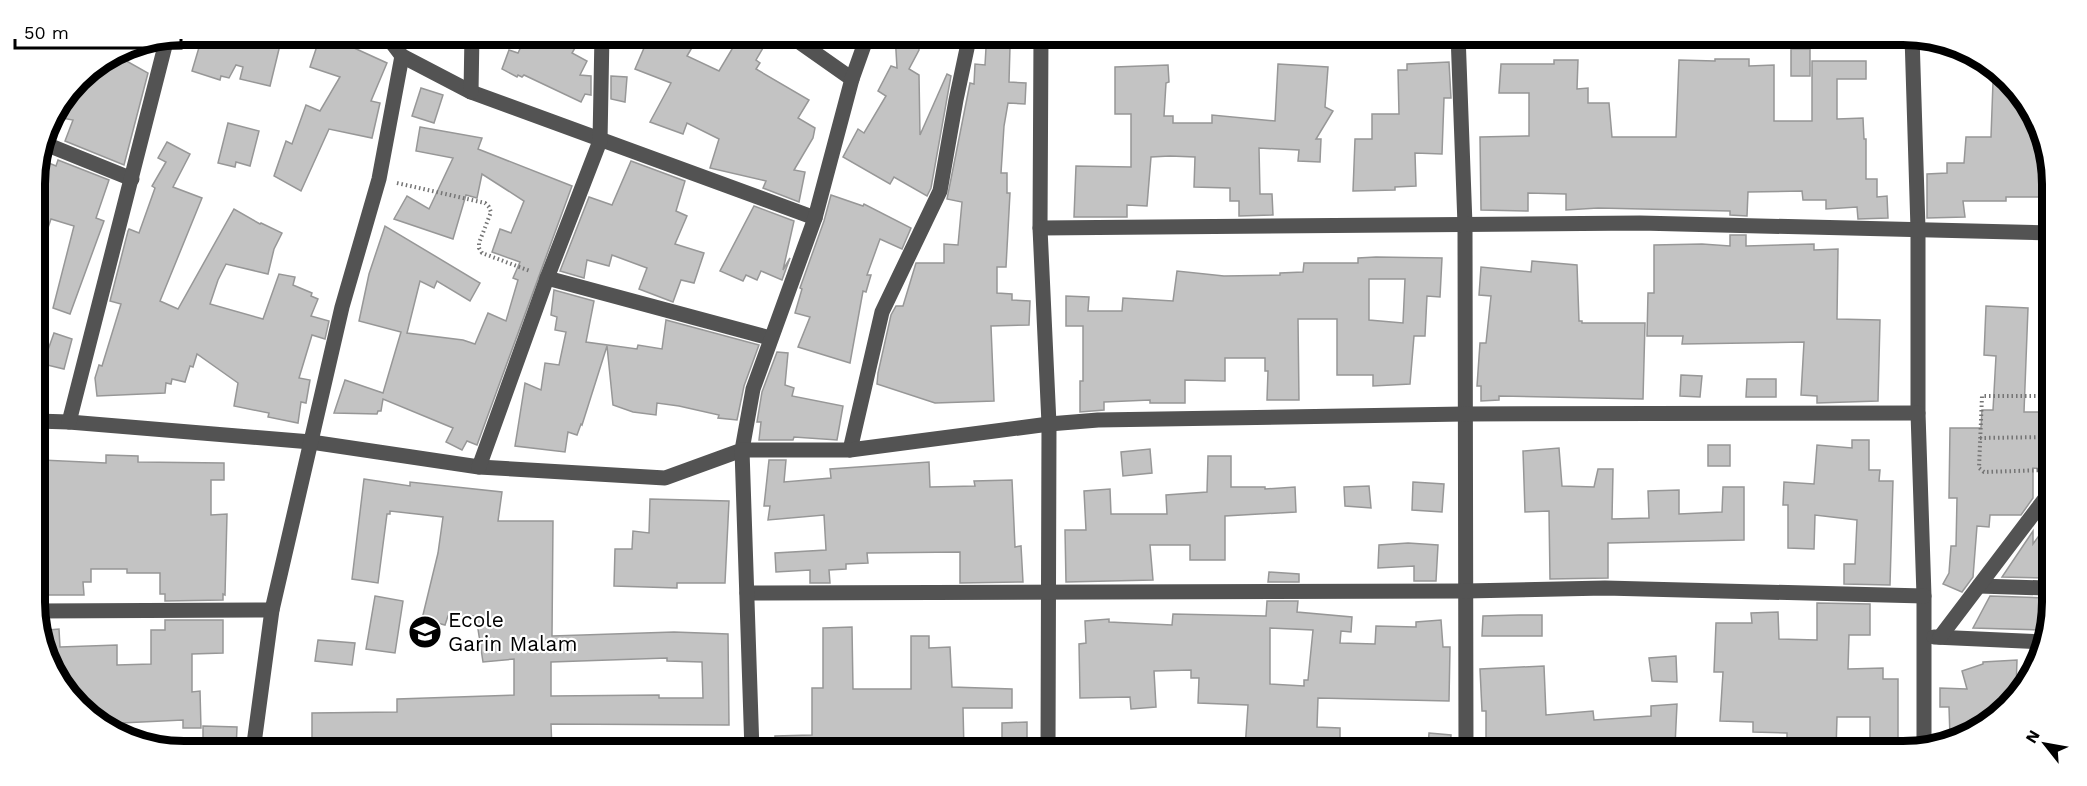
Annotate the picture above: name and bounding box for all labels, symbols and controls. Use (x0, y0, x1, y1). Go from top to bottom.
scale bar (15, 12, 182, 50)
text: 50 m (24, 22, 69, 43)
place label: Ecole Garin Malam (448, 607, 577, 656)
school or university icon: Ecole Garin Malam (407, 614, 443, 650)
north arrow (2015, 714, 2075, 774)
text: N (2021, 727, 2044, 747)

